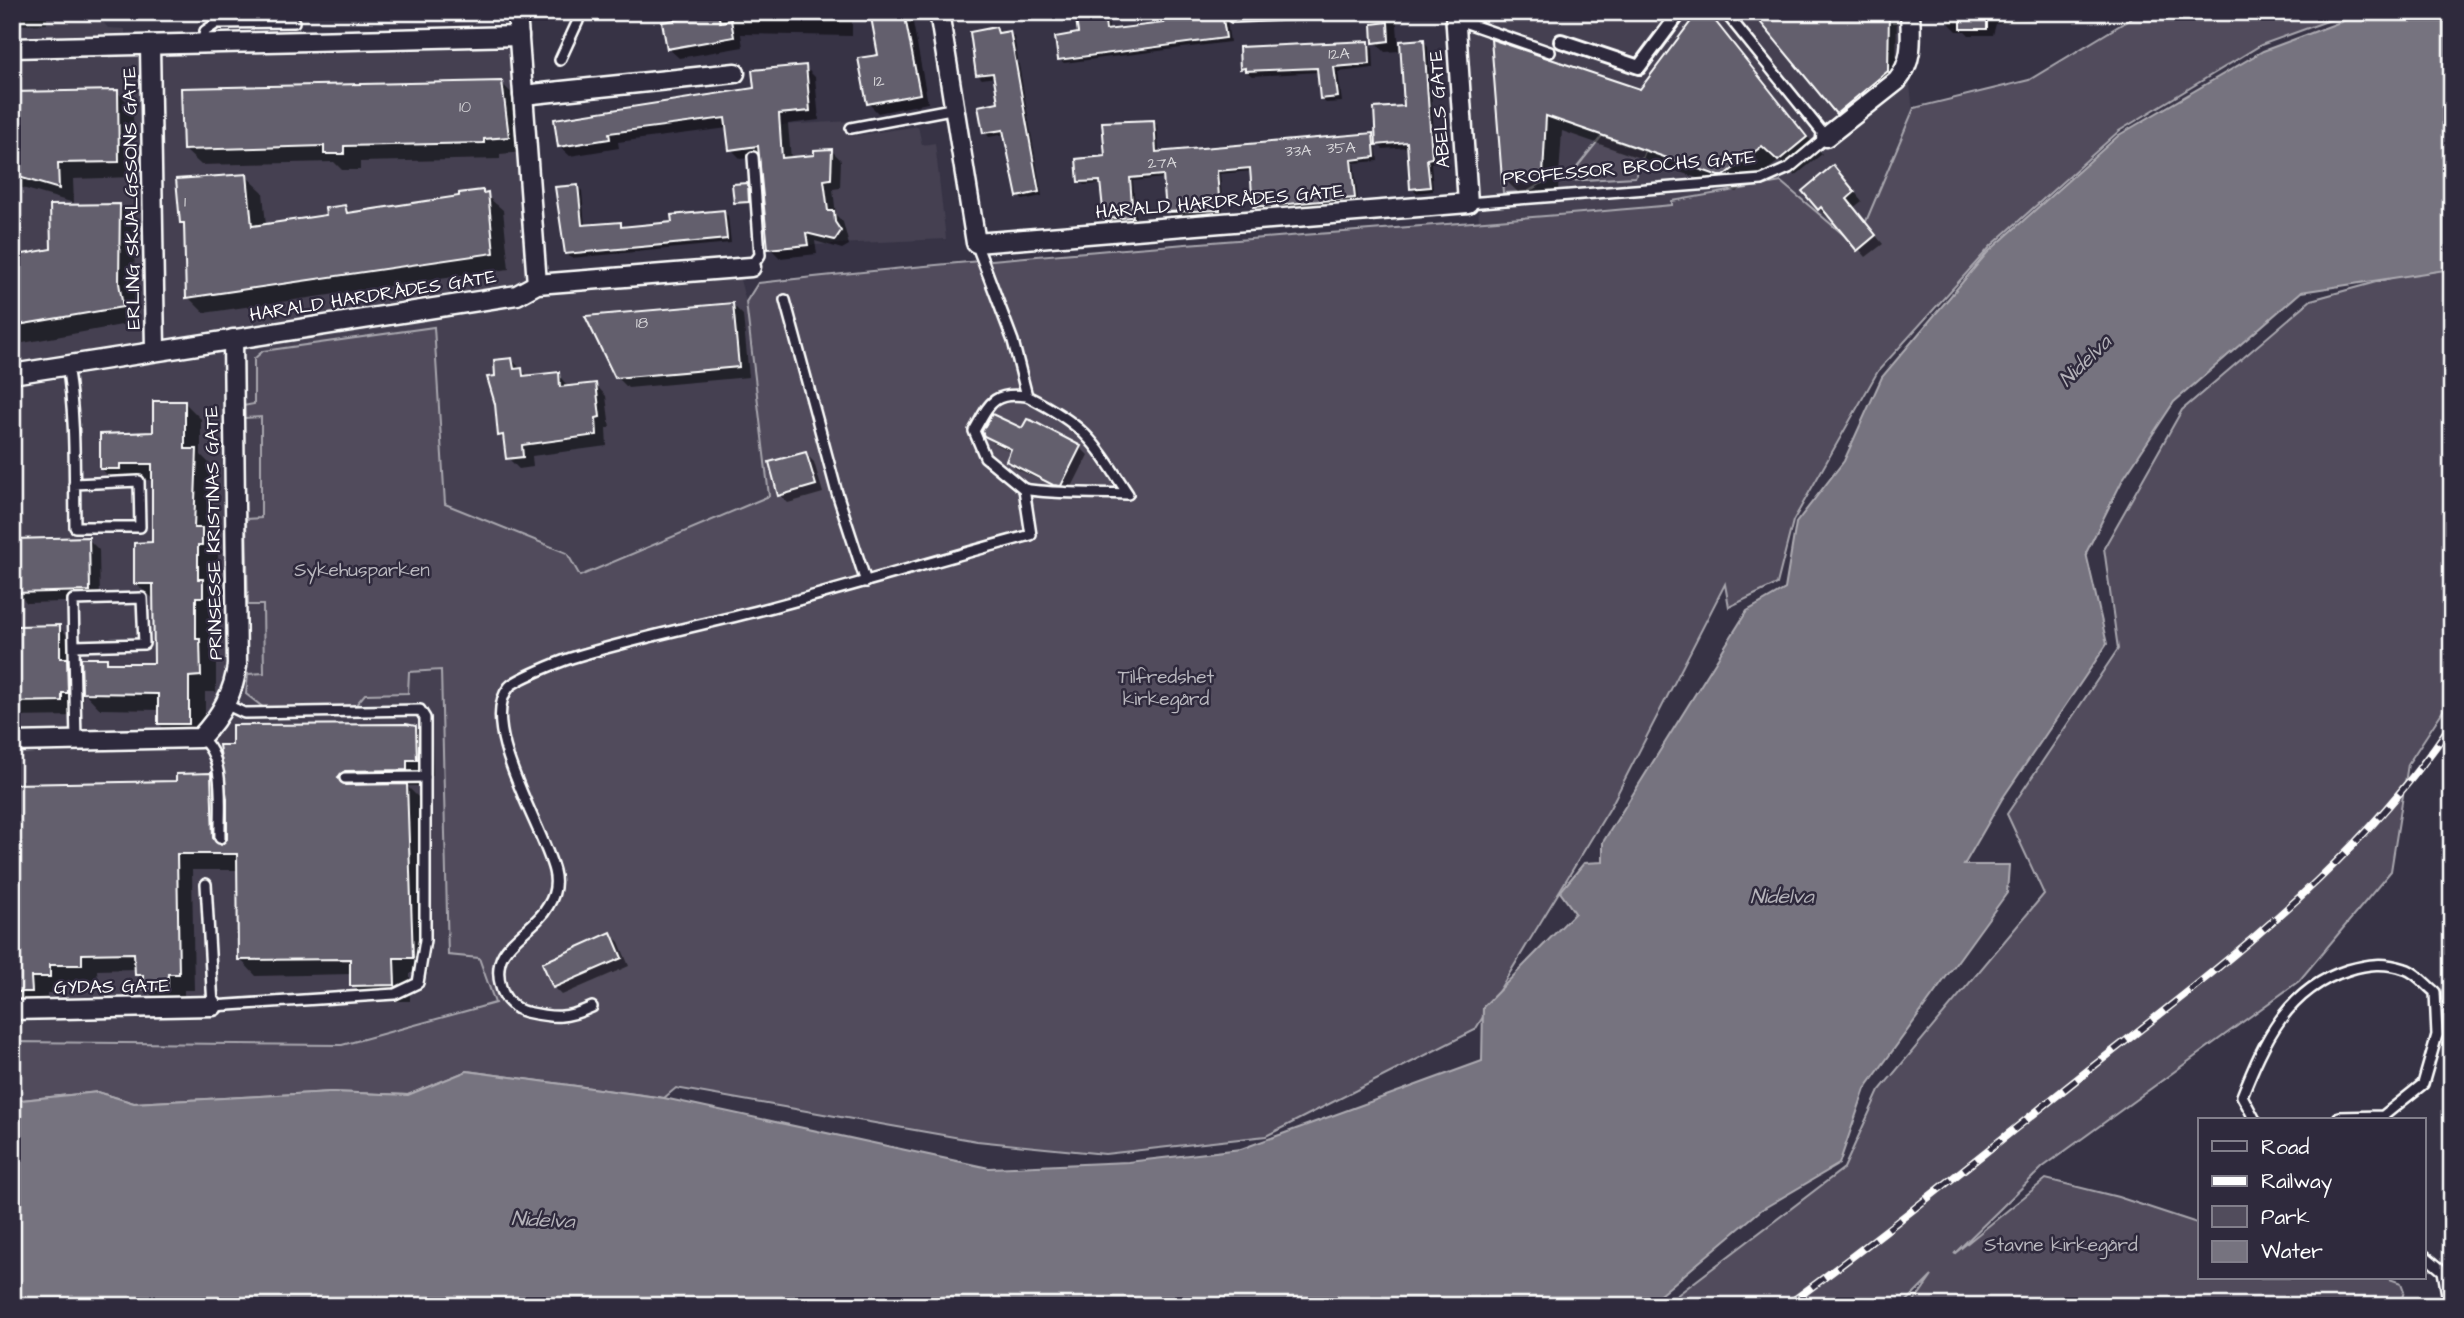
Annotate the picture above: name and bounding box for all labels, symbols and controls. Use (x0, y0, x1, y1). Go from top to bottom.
house number: 12A (1328, 43, 1350, 65)
street label: ABELS GATE (1422, 49, 1458, 169)
street label: ERLING SKJALGSSONS GATE (116, 66, 148, 330)
house number: 12 (873, 70, 885, 92)
house number: 10 (459, 96, 471, 118)
house number: 35A (1326, 137, 1356, 159)
house number: 33A (1285, 140, 1311, 162)
street label: PROFESSOR BROCHS GATE (1501, 143, 1757, 193)
house number: 27A (1147, 152, 1177, 174)
street label: HARALD HARDRÅDES GATE (1095, 178, 1345, 226)
house number: 1 (184, 191, 186, 213)
street label: HARALD HARDRÅDES GATE (248, 263, 498, 329)
house number: 18 (636, 312, 648, 334)
water label: Nidelva (2052, 328, 2119, 393)
street label: PRINSESSE KRISTINAS GATE (198, 406, 230, 660)
park label: Sykehusparken (294, 557, 430, 585)
park label: Tilfredshet kirkegård (1118, 664, 1215, 714)
water label: Nidelva (1750, 882, 1815, 911)
street label: GYDAS GATE (54, 972, 170, 1002)
legend (2198, 1118, 2426, 1280)
text: Road (2261, 1133, 2309, 1162)
text: Railway (2261, 1167, 2333, 1198)
text: Park (2261, 1203, 2310, 1232)
water label: Nidelva (511, 1204, 577, 1236)
park label: Stavne kirkegård (1984, 1232, 2138, 1260)
text: Water (2261, 1237, 2323, 1266)

